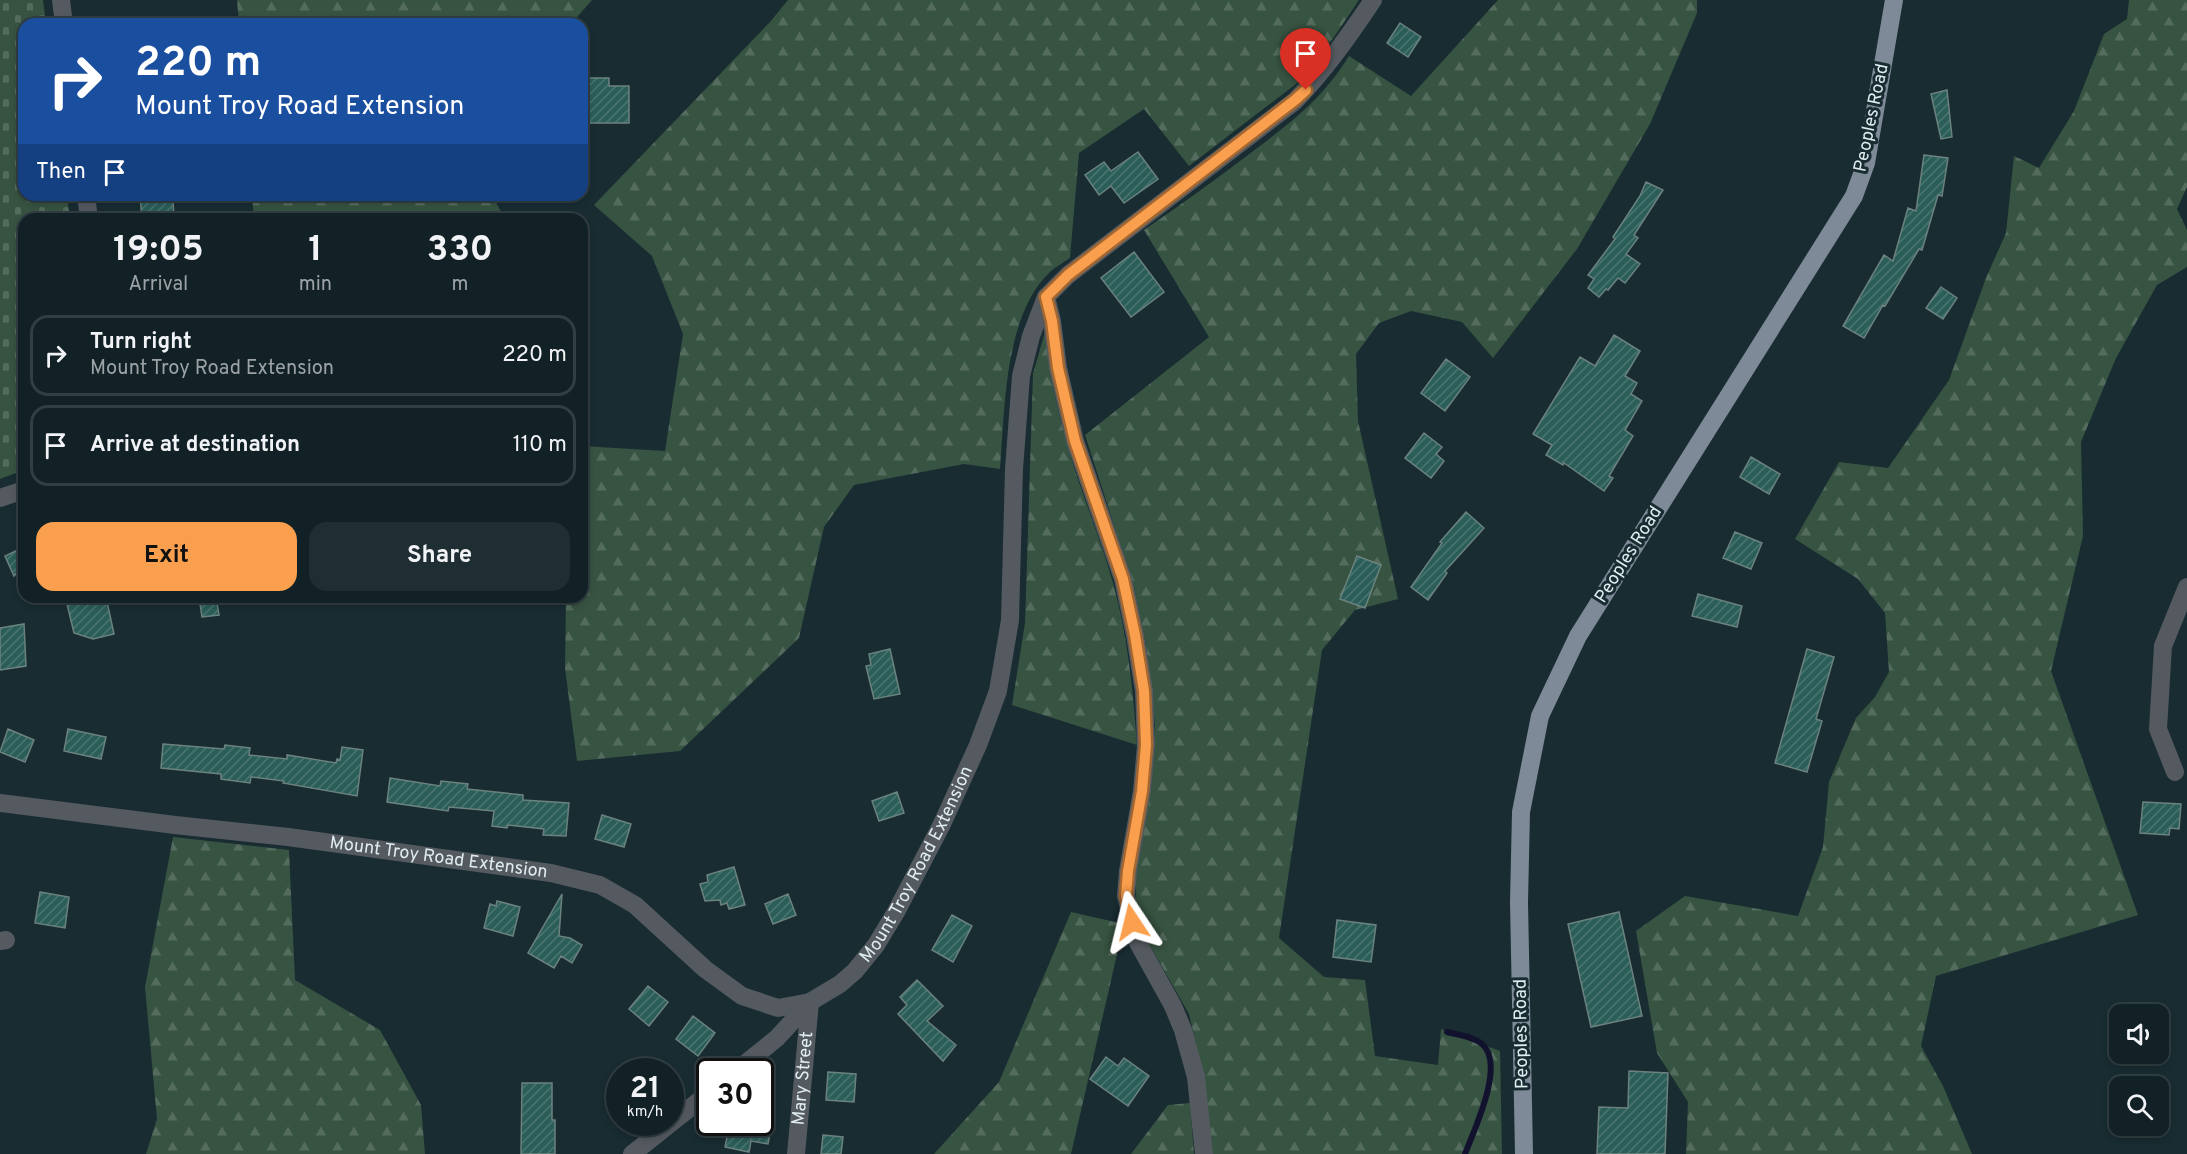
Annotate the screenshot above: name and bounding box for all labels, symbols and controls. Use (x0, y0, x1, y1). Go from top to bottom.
pin (1280, 28, 1331, 90)
icon: arrive (1289, 37, 1322, 70)
text: 220 m (135, 38, 261, 91)
icon: right (36, 42, 114, 120)
street label: Peoples Road (1849, 62, 1895, 174)
text: Mount Troy Road Extension (135, 90, 465, 124)
icon: arrive (98, 156, 131, 189)
text: Then (36, 159, 86, 186)
text: 19:05 (113, 228, 204, 274)
text: 1 (308, 228, 323, 274)
text: 330 (427, 228, 493, 274)
text: Arrival (129, 272, 188, 298)
text: min (299, 272, 332, 298)
text: m (452, 272, 468, 298)
text: Turn right (90, 329, 192, 356)
icon: right (39, 339, 72, 372)
text: 220 m (502, 342, 567, 369)
text: Mount Troy Road Extension (90, 356, 334, 382)
icon: arrive (39, 429, 72, 462)
text: Arrive at destination (90, 432, 300, 459)
text: 110 m (513, 432, 567, 459)
street label: Peoples Road (1590, 502, 1668, 608)
button: Exit (36, 522, 297, 591)
button: Share (309, 522, 570, 591)
street label: Mount Troy Road Extension (855, 762, 978, 967)
street label: Mount Troy Road Extension (328, 831, 549, 884)
position arrow (1100, 890, 1164, 954)
street label: Peoples Road (1510, 979, 1534, 1089)
map controls (2109, 1004, 2169, 1136)
button: sound (2109, 1004, 2169, 1064)
street label: Mary Street (787, 1030, 819, 1126)
speed limit sign: 30 (696, 1058, 774, 1136)
text: 21 (630, 1071, 660, 1108)
button: search (2109, 1076, 2169, 1136)
text: km/h (627, 1103, 663, 1122)

